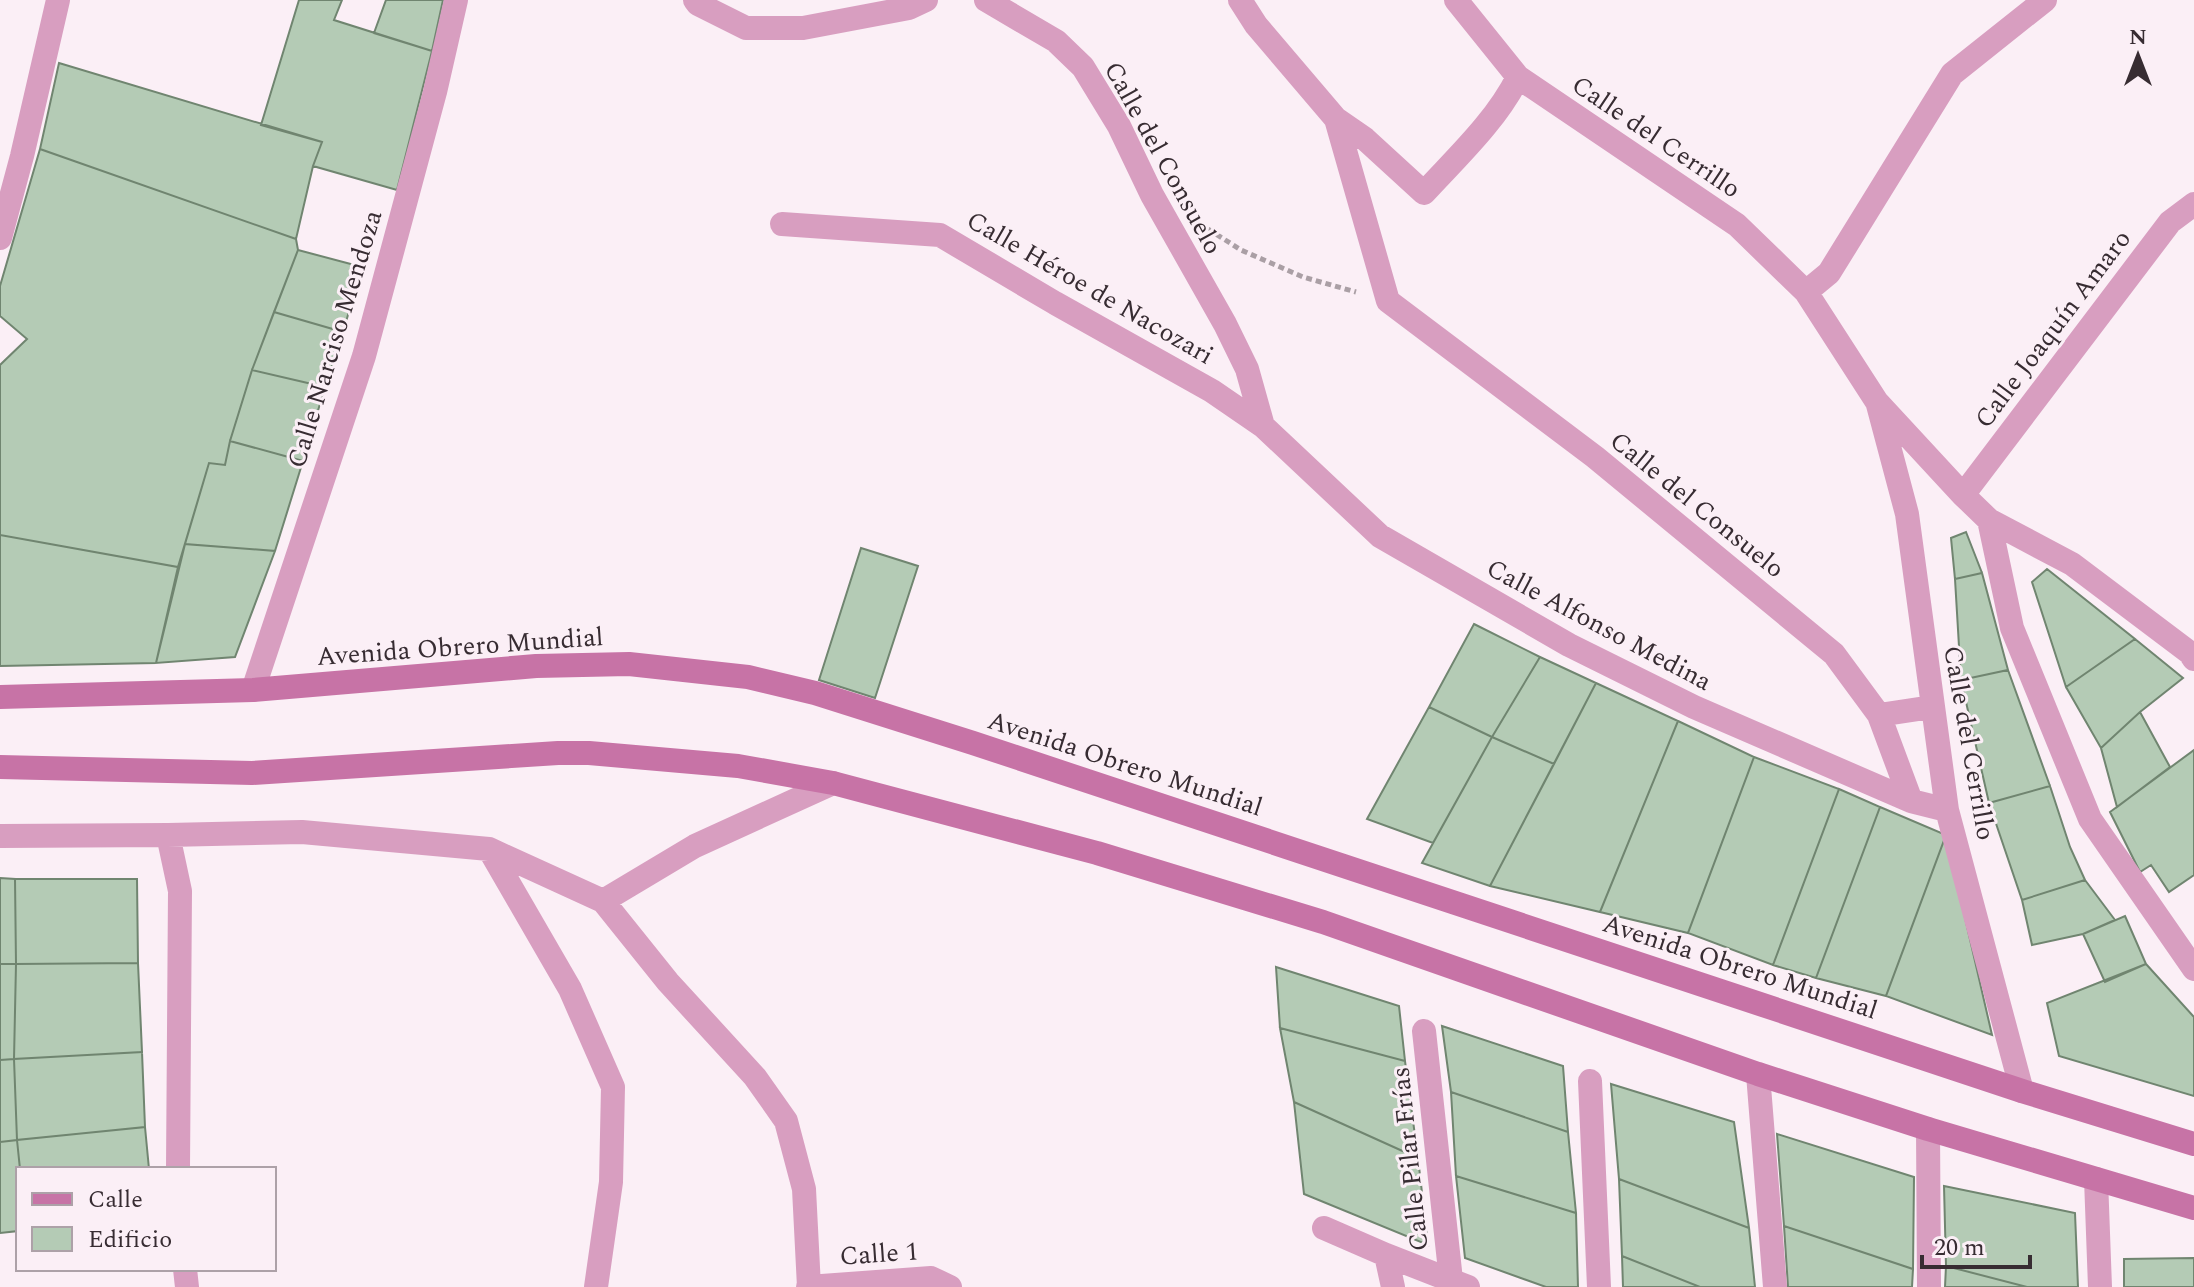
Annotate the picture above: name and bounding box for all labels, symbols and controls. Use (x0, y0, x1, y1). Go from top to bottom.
north arrow (2098, 16, 2178, 96)
text: N (2129, 21, 2147, 54)
street label: Calle del Consuelo (1093, 54, 1233, 262)
street label: Calle del Cerrillo (1563, 65, 1749, 209)
street label: Calle Héroe de Nacozari (959, 201, 1221, 375)
street label: Calle Narciso Mendoza (277, 205, 393, 473)
street label: Calle Joaquín Amaro (1965, 221, 2141, 437)
street label: Calle del Consuelo (1601, 422, 1793, 588)
street label: Calle Alfonso Medina (1479, 549, 1719, 702)
street label: Avenida Obrero Mundial (315, 617, 605, 677)
street label: Calle del Cerrillo (1932, 643, 2006, 843)
street label: Avenida Obrero Mundial (982, 701, 1268, 827)
street label: Avenida Obrero Mundial (1597, 904, 1883, 1030)
street label: Calle Pilar Frías (1380, 1065, 1440, 1253)
legend (16, 1167, 276, 1271)
text: Calle (88, 1182, 143, 1218)
scale bar (1922, 1219, 2030, 1269)
text: Edificio (88, 1222, 172, 1258)
text: 20 m (1934, 1230, 1985, 1266)
street label: Calle 1 (838, 1231, 920, 1277)

